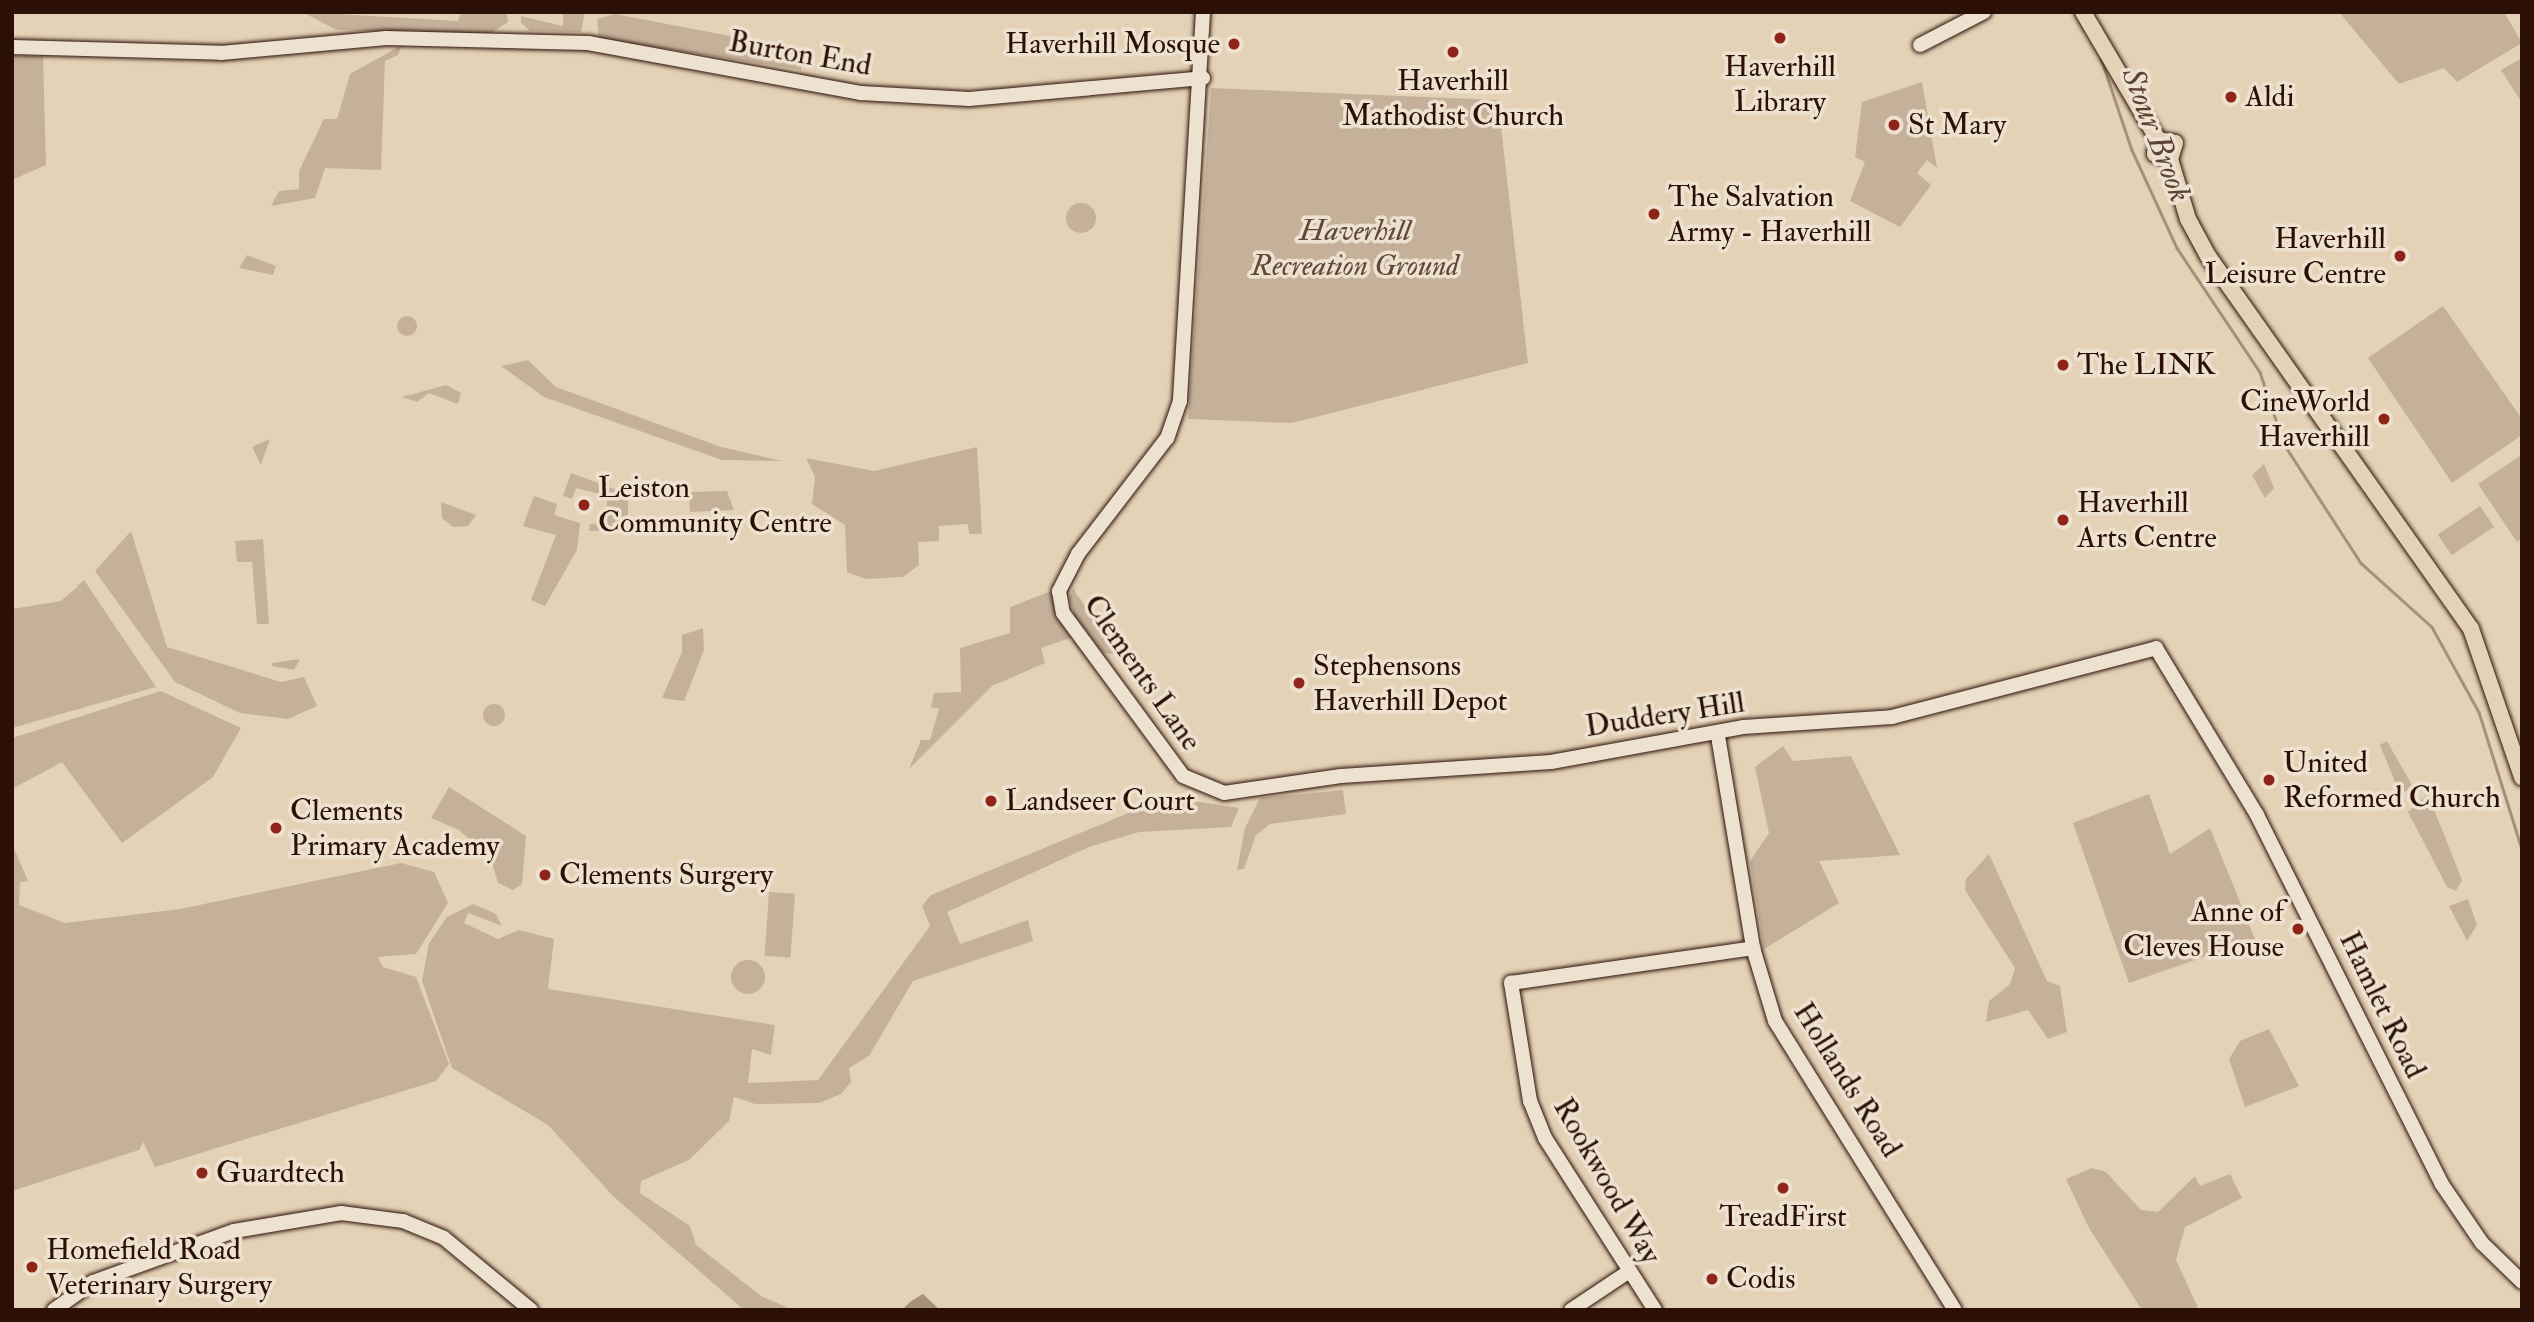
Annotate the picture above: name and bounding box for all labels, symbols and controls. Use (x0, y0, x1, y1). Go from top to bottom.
street label: Burton End (726, 24, 874, 84)
place label: Haverhill Mosque (1005, 26, 1220, 62)
marker: Haverhill Library (1772, 30, 1788, 46)
marker: Haverhill Mosque (1226, 36, 1242, 52)
marker: Haverhill Mathodist Church (1445, 44, 1461, 60)
place label: Haverhill Library (1724, 49, 1836, 119)
water label: Stour Brook (2113, 62, 2199, 208)
place label: Haverhill Mathodist Church (1342, 63, 1564, 134)
place label: Aldi (2245, 79, 2294, 115)
marker: Aldi (2223, 89, 2239, 105)
place label: St Mary (1908, 107, 2006, 143)
marker: St Mary (1886, 117, 1902, 133)
place label: The Salvation Army - Haverhill (1668, 179, 1871, 249)
marker: The Salvation Army - Haverhill (1646, 206, 1662, 222)
park label: Haverhill Recreation Ground (1251, 213, 1459, 284)
place label: Haverhill Leisure Centre (2205, 221, 2386, 292)
marker: Haverhill Leisure Centre (2392, 248, 2408, 264)
place label: The LINK (2077, 347, 2216, 383)
marker: The LINK (2055, 357, 2071, 373)
place label: CineWorld Haverhill (2240, 384, 2370, 454)
marker: CineWorld Haverhill (2376, 411, 2392, 427)
place label: Leiston Community Centre (598, 470, 832, 540)
place label: Haverhill Arts Centre (2077, 485, 2217, 556)
marker: Leiston Community Centre (576, 497, 592, 513)
marker: Haverhill Arts Centre (2055, 512, 2071, 528)
street label: Clements Lane (1075, 588, 1209, 758)
place label: Stephensons Haverhill Depot (1313, 648, 1507, 718)
marker: Stephensons Haverhill Depot (1291, 675, 1307, 691)
street label: Duddery Hill (1583, 685, 1747, 745)
place label: United Reformed Church (2283, 745, 2501, 816)
marker: United Reformed Church (2261, 772, 2277, 788)
place label: Landseer Court (1005, 783, 1195, 819)
place label: Clements Primary Academy (290, 793, 500, 864)
marker: Landseer Court (983, 793, 999, 809)
marker: Clements Primary Academy (268, 820, 284, 836)
place label: Clements Surgery (559, 857, 773, 893)
marker: Clements Surgery (537, 867, 553, 883)
place label: Anne of Cleves House (2123, 894, 2284, 964)
marker: Anne of Cleves House (2290, 921, 2306, 937)
street label: Hamlet Road (2331, 926, 2433, 1084)
street label: Hollands Road (1785, 996, 1909, 1164)
street label: Rookwood Way (1545, 1092, 1669, 1270)
place label: Guardtech (216, 1155, 345, 1191)
marker: Guardtech (194, 1165, 210, 1181)
marker: TreadFirst (1775, 1180, 1791, 1196)
place label: TreadFirst (1719, 1199, 1847, 1235)
place label: Homefield Road Veterinary Surgery (46, 1232, 272, 1302)
marker: Homefield Road Veterinary Surgery (24, 1259, 40, 1275)
place label: Codis (1726, 1261, 1795, 1297)
marker: Codis (1704, 1271, 1720, 1287)

